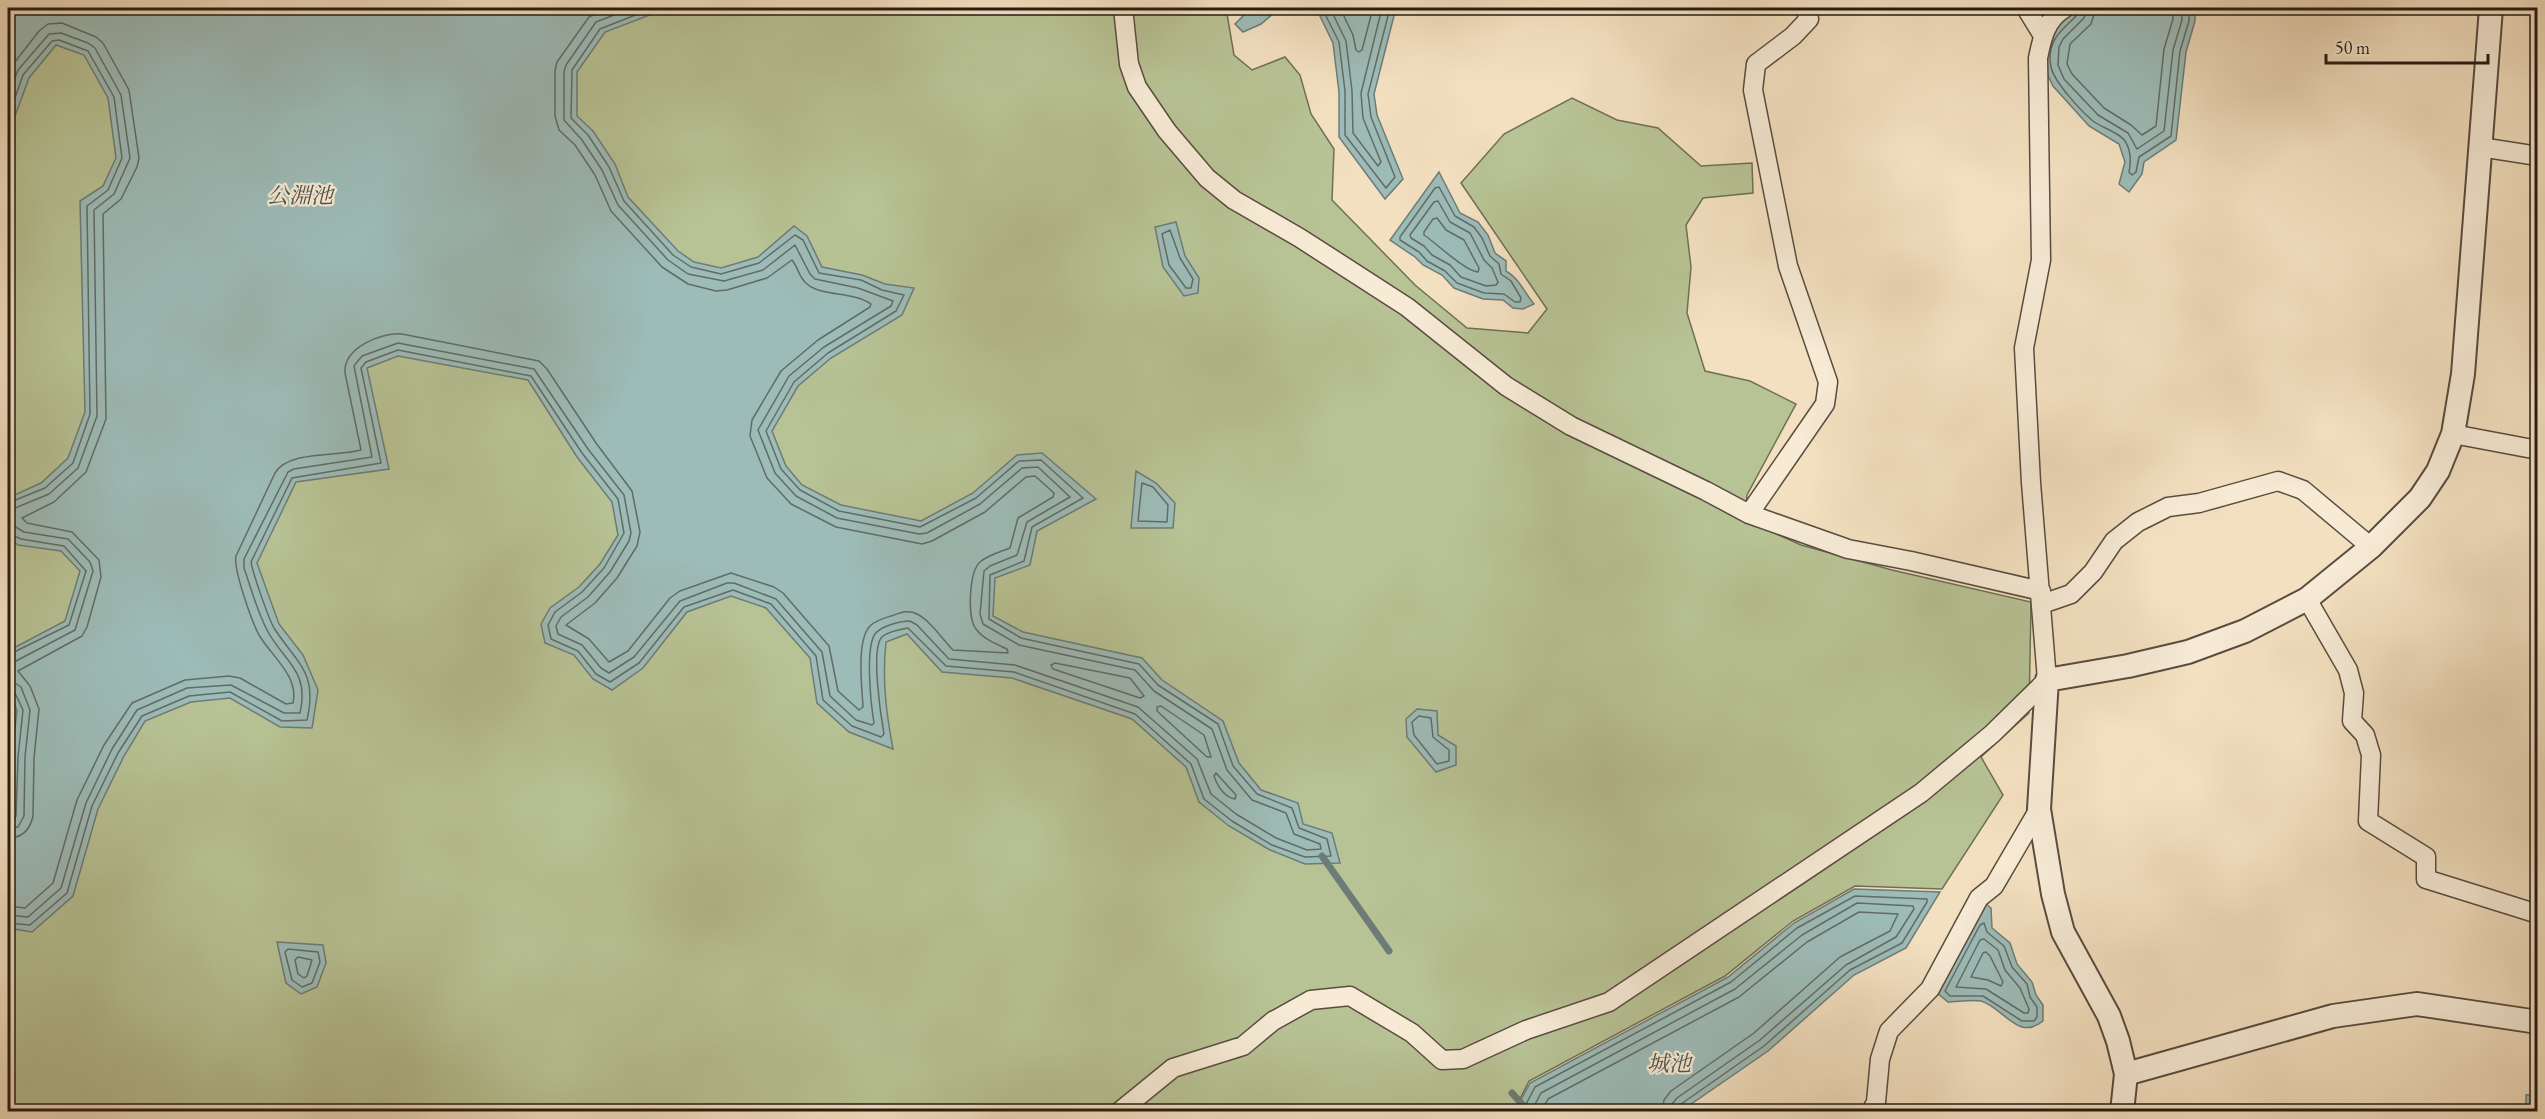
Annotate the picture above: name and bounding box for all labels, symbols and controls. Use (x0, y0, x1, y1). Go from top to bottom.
scale bar (2326, 27, 2488, 65)
text: 50 m (2335, 36, 2370, 59)
water label: 公淵池 (267, 181, 336, 210)
water label: 城池 (1647, 1049, 1694, 1078)

